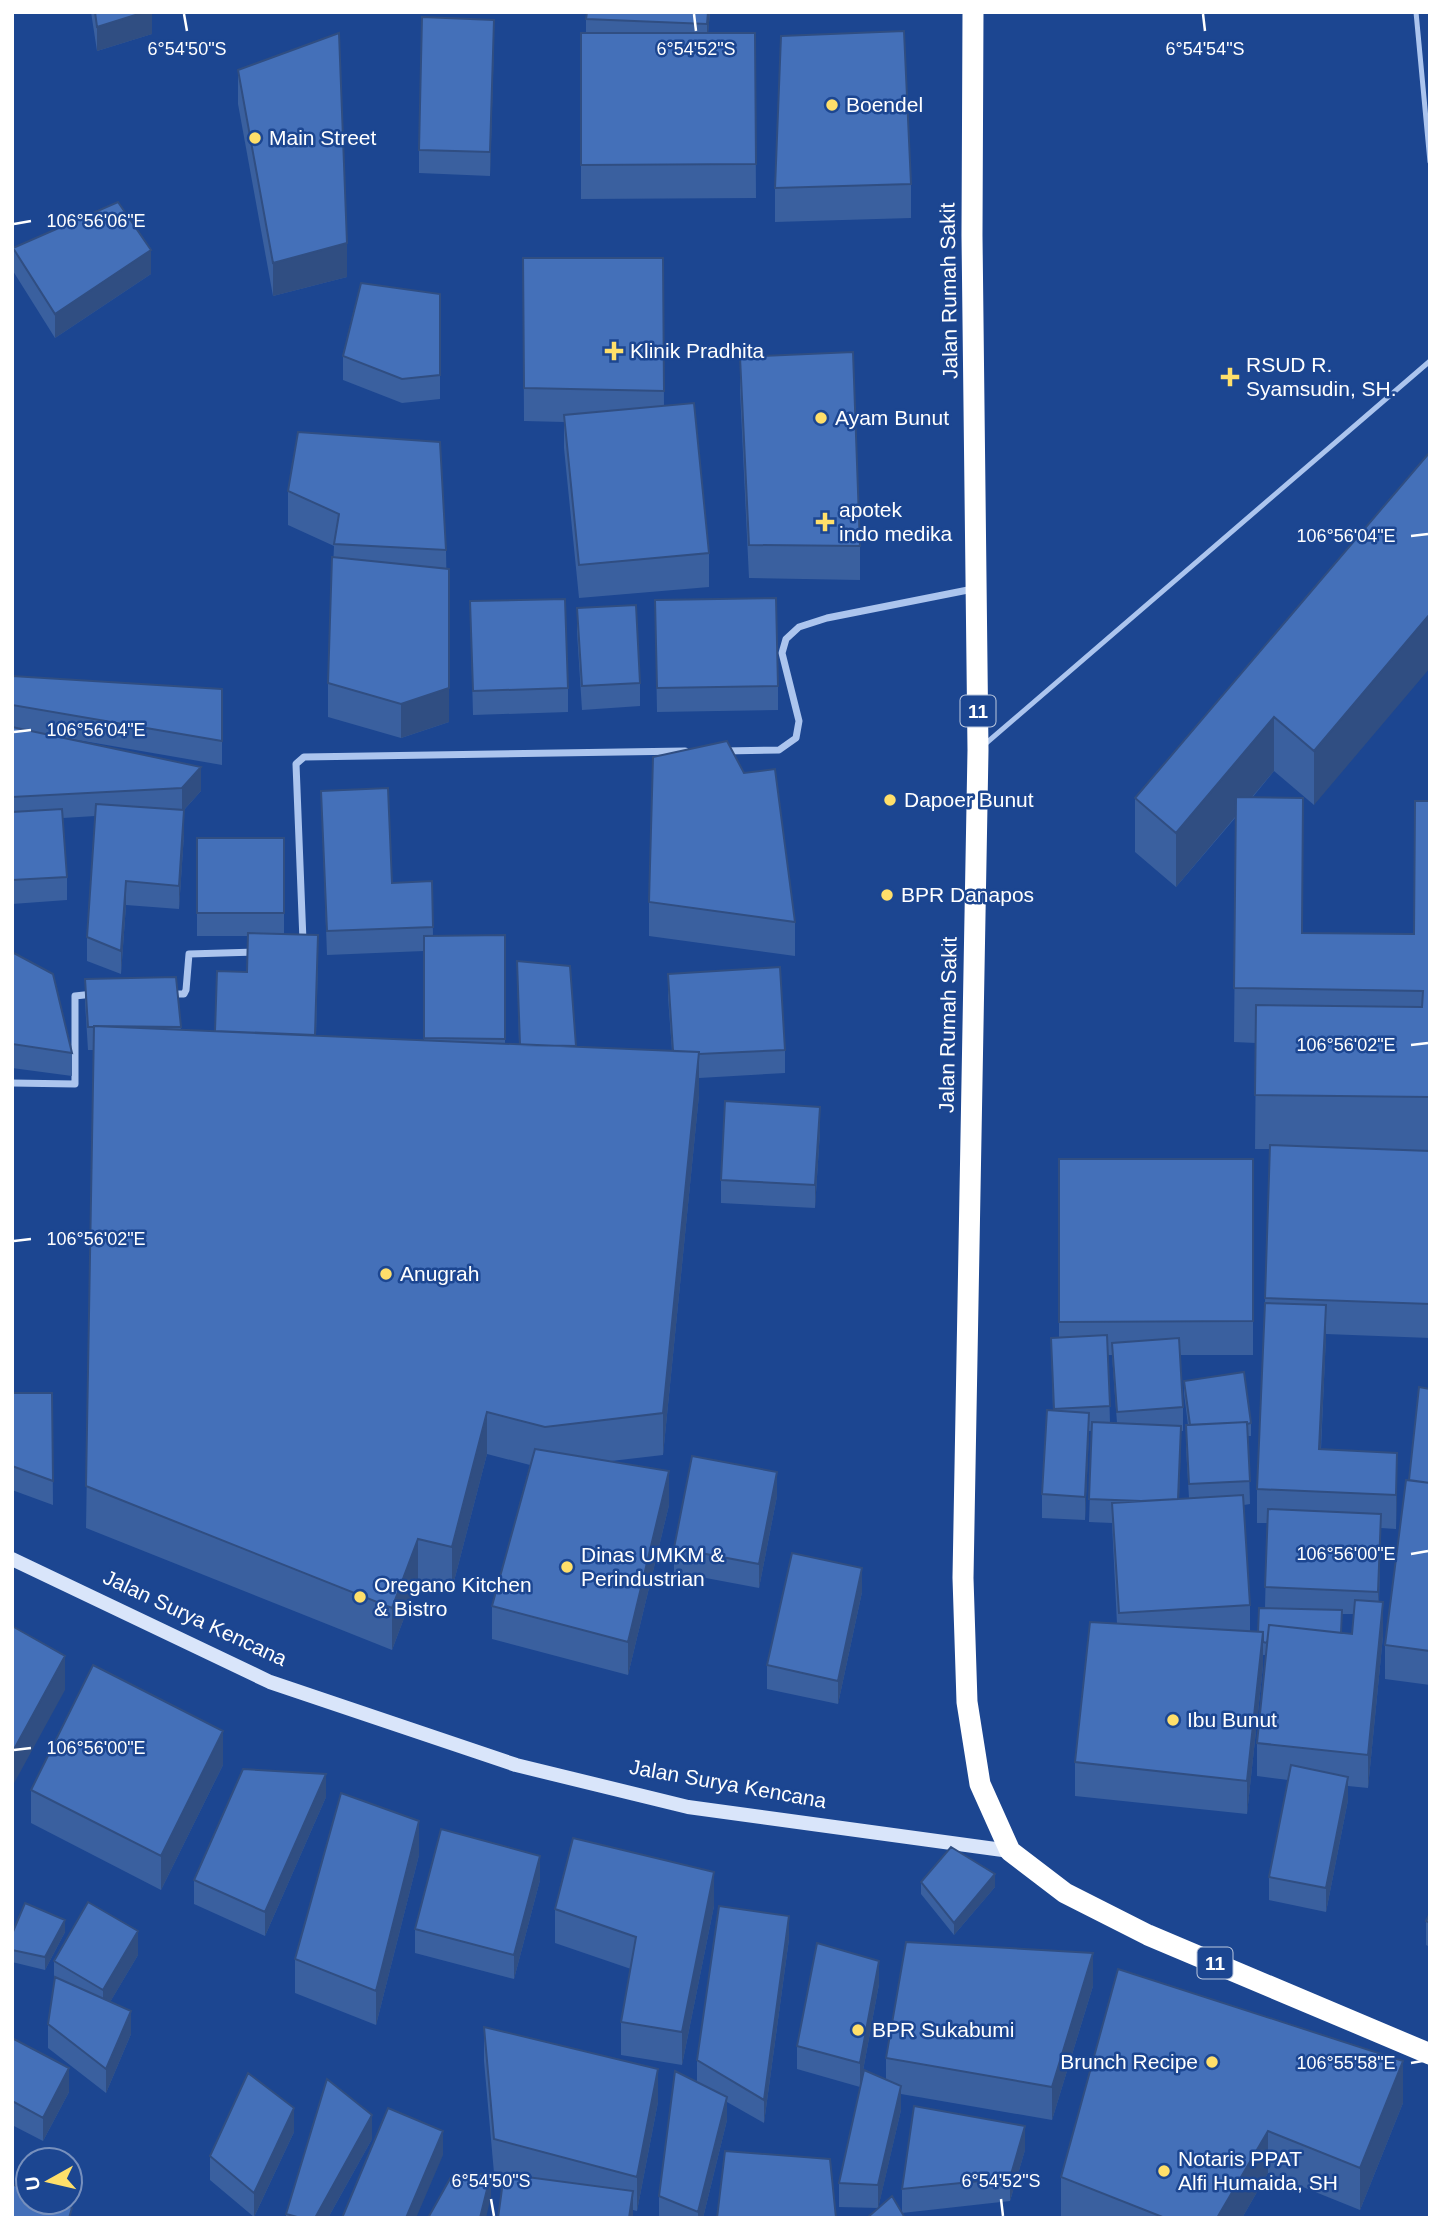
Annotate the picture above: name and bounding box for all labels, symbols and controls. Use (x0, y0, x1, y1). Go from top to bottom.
text: 6°54'50"S (147, 39, 227, 59)
text: 6°54'52"S (656, 39, 736, 59)
text: 6°54'54"S (1165, 39, 1245, 59)
place label: Boendel (846, 93, 923, 116)
marker: Boendel (824, 97, 840, 113)
place label: Main Street (269, 126, 377, 149)
marker: Main Street (247, 130, 263, 146)
street label: Jalan Rumah Sakit (935, 203, 962, 379)
text: 106°56'06"E (46, 211, 146, 231)
place label: Klinik Pradhita (630, 339, 765, 362)
marker: Klinik Pradhita (604, 341, 624, 361)
place label: RSUD R. Syamsudin, SH. (1246, 353, 1397, 400)
marker: RSUD R. Syamsudin, SH. (1220, 367, 1240, 387)
place label: Ayam Bunut (835, 406, 949, 429)
marker: Ayam Bunut (813, 410, 829, 426)
place label: apotek indo medika (839, 498, 953, 545)
marker: apotek indo medika (817, 514, 833, 530)
text: 106°56'04"E (1296, 526, 1396, 546)
road number: 11 (960, 696, 996, 726)
text: 106°56'04"E (46, 720, 146, 740)
place label: Dapoer Bunut (904, 788, 1034, 811)
marker: Dapoer Bunut (882, 792, 898, 808)
place label: BPR Danapos (901, 883, 1034, 906)
marker: BPR Danapos (879, 887, 895, 903)
street label: Jalan Rumah Sakit (934, 937, 961, 1113)
text: 106°56'02"E (1296, 1035, 1396, 1055)
text: 106°56'02"E (46, 1229, 146, 1249)
place label: Anugrah (400, 1262, 479, 1285)
marker: Anugrah (378, 1266, 394, 1282)
place label: Dinas UMKM & Perindustrian (581, 1543, 725, 1590)
text: 106°56'00"E (1296, 1544, 1396, 1564)
marker: Dinas UMKM & Perindustrian (559, 1559, 575, 1575)
street label: Jalan Surya Kencana (100, 1565, 291, 1670)
place label: Oregano Kitchen & Bistro (374, 1573, 532, 1620)
marker: Oregano Kitchen & Bistro (352, 1589, 368, 1605)
place label: Ibu Bunut (1187, 1708, 1277, 1731)
marker: Ibu Bunut (1165, 1712, 1181, 1728)
text: 106°56'00"E (46, 1738, 146, 1758)
street label: Jalan Surya Kencana (628, 1755, 829, 1812)
road number: 11 (1198, 1948, 1232, 1979)
place label: BPR Sukabumi (872, 2018, 1014, 2041)
marker: BPR Sukabumi (850, 2022, 866, 2038)
place label: Brunch Recipe (1060, 2050, 1198, 2073)
text: 106°55'58"E (1296, 2053, 1396, 2073)
marker: Brunch Recipe (1204, 2054, 1220, 2070)
north arrow (14, 2146, 84, 2216)
place label: Notaris PPAT Alfi Humaida, SH (1178, 2147, 1338, 2194)
marker: Notaris PPAT Alfi Humaida, SH (1156, 2163, 1172, 2179)
text: 6°54'50"S (451, 2171, 531, 2191)
text: 6°54'52"S (961, 2171, 1041, 2191)
text: U (21, 2175, 44, 2192)

